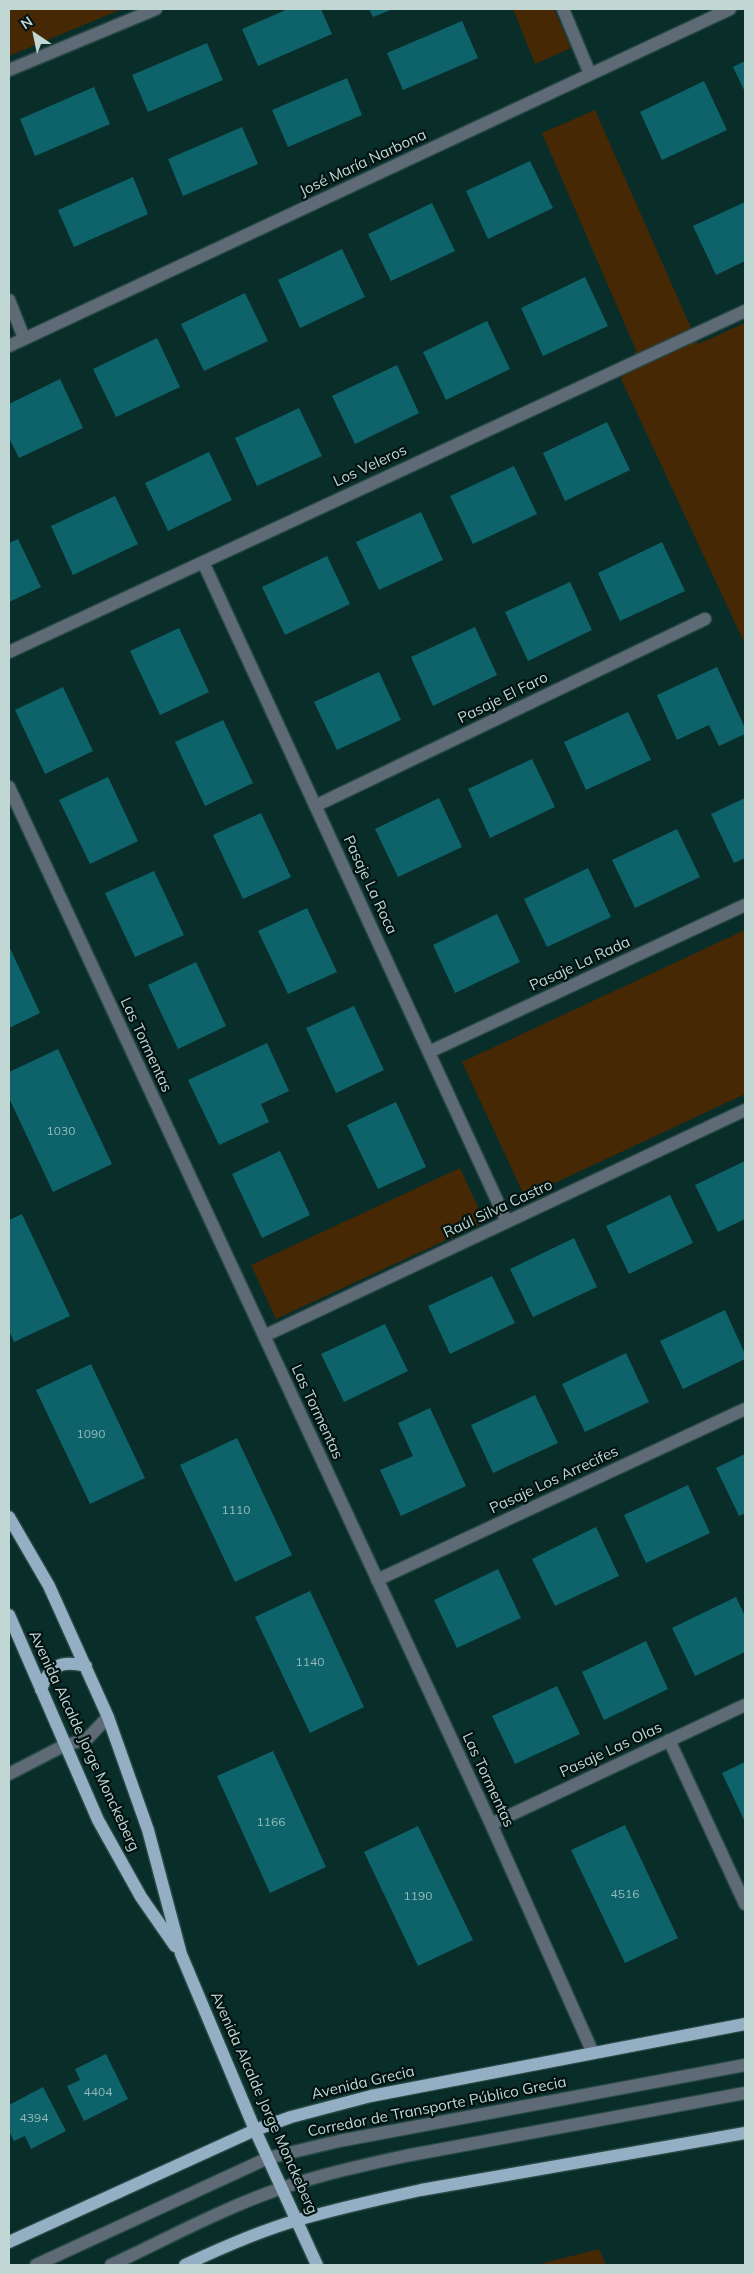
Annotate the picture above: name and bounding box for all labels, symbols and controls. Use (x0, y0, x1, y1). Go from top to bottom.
north arrow (10, 10, 60, 60)
text: N (17, 12, 36, 33)
street label: José María Narbona (297, 126, 429, 200)
street label: Los Veleros (330, 441, 410, 491)
street label: Pasaje El Faro (455, 668, 551, 728)
street label: Pasaje La Roca (339, 833, 401, 937)
street label: Pasaje La Rada (527, 933, 633, 995)
street label: Las Tormentas (116, 995, 176, 1095)
house number: 1030 (47, 1124, 75, 1138)
street label: Raúl Silva Castro (441, 1176, 555, 1242)
street label: Las Tormentas (287, 1362, 347, 1462)
house number: 1090 (77, 1427, 105, 1441)
street label: Pasaje Los Arrecifes (487, 1442, 621, 1518)
house number: 1110 (222, 1503, 250, 1517)
street label: Avenida Alcalde Jorge Monckeberg (25, 1628, 143, 1854)
house number: 1140 (296, 1655, 324, 1669)
street label: Pasaje Las Olas (557, 1718, 665, 1782)
street label: Las Tormentas (458, 1730, 518, 1830)
house number: 1166 (257, 1815, 285, 1829)
house number: 4516 (611, 1887, 639, 1901)
house number: 1190 (404, 1889, 432, 1903)
street label: Avenida Alcalde Jorge Monckeberg (207, 1989, 321, 2217)
street label: Avenida Grecia (310, 2062, 416, 2104)
street label: Corredor de Transporte Público Grecia (306, 2073, 568, 2141)
house number: 4404 (84, 2085, 112, 2099)
house number: 4394 (20, 2111, 48, 2125)

